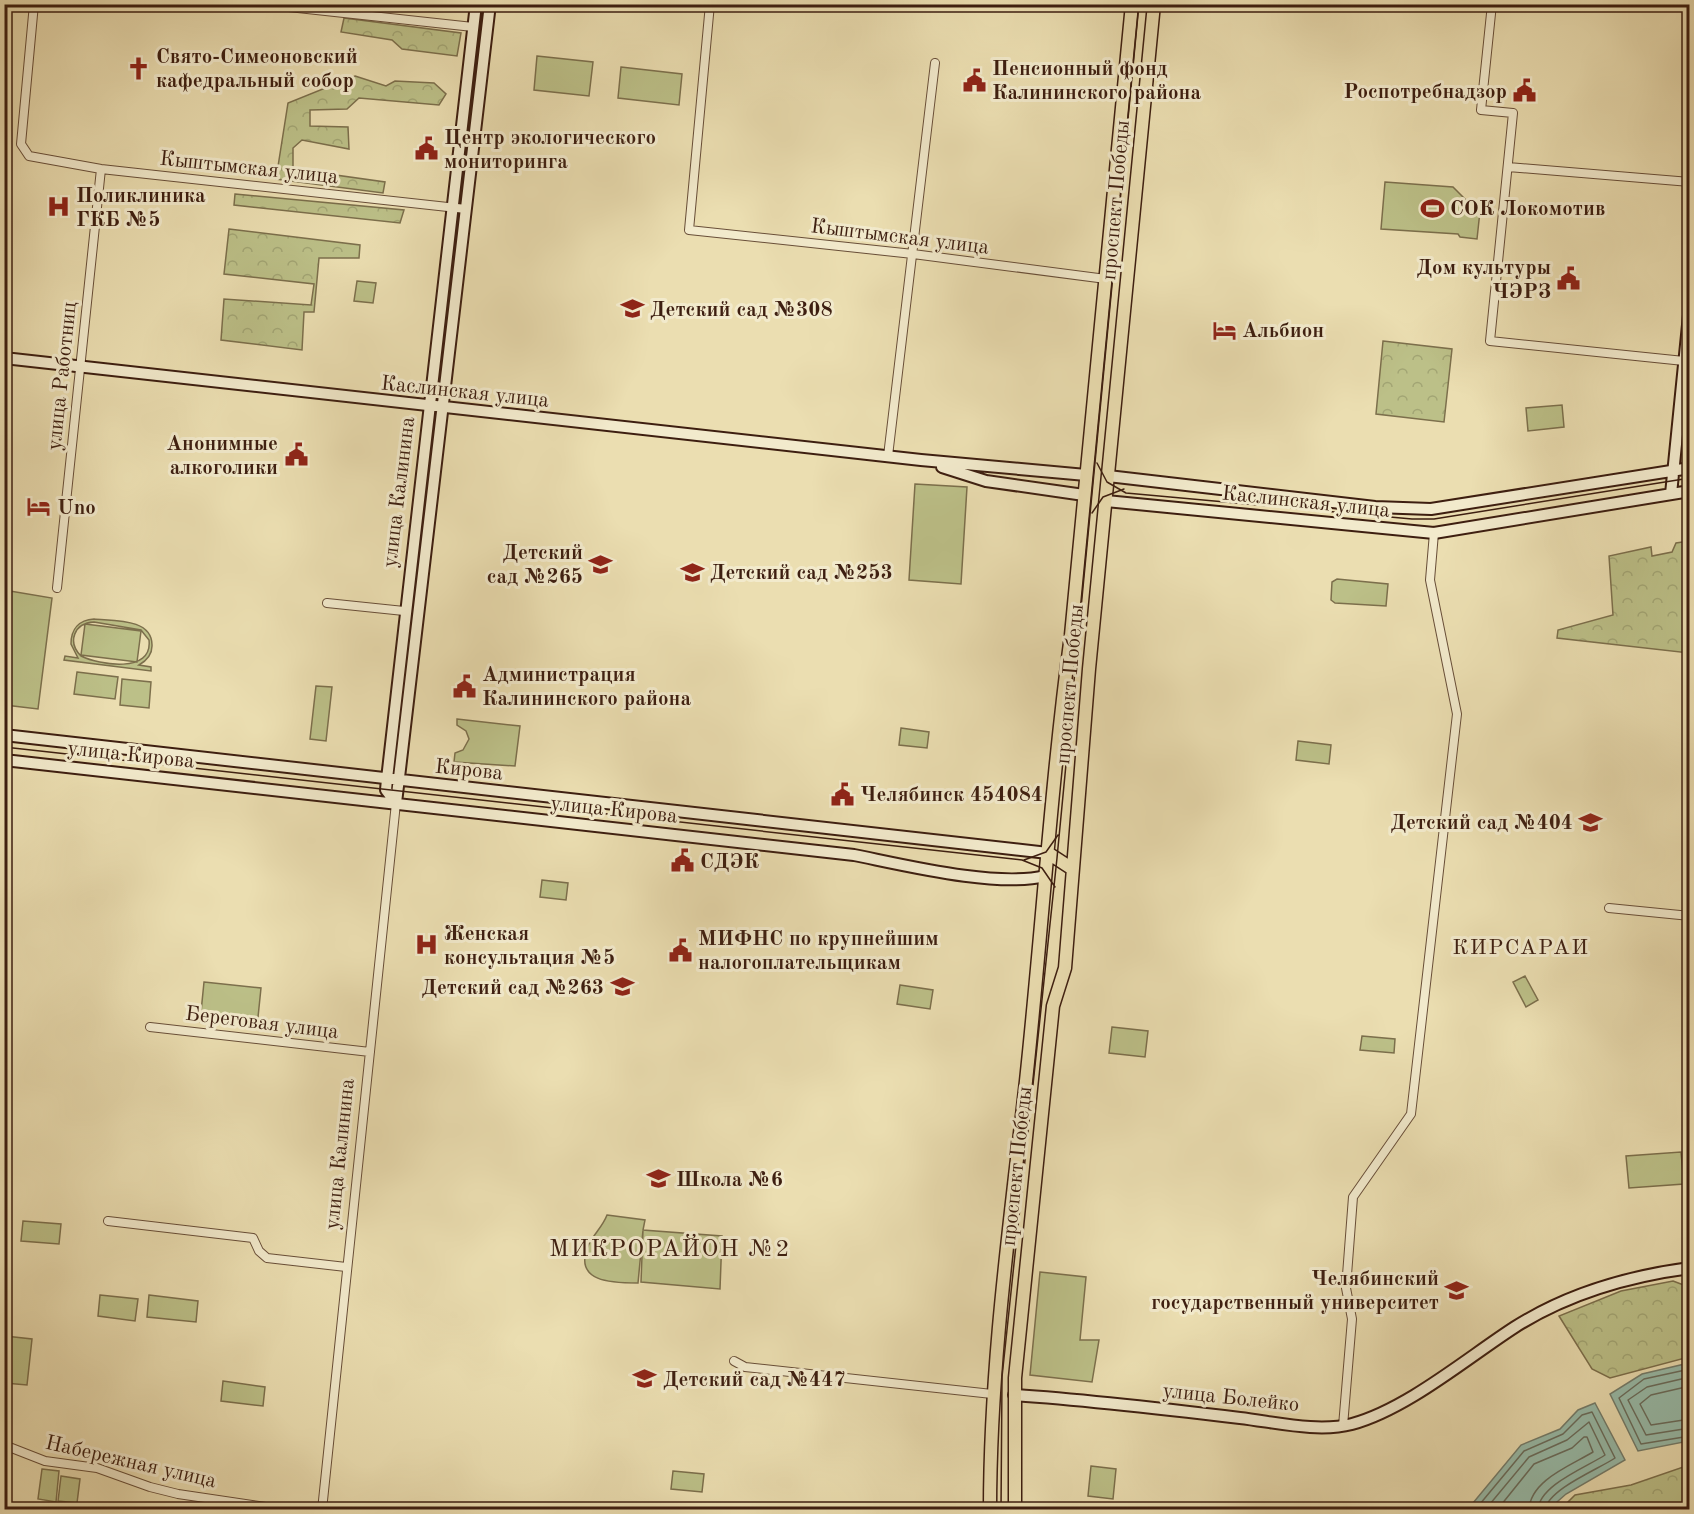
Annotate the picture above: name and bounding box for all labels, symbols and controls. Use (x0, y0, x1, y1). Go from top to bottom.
place label: Свято-Симеоновский кафедральный собор (156, 47, 358, 92)
church icon: Свято-Симеоновский кафедральный собор (125, 55, 151, 81)
place label: Пенсионный фонд Калининского района (992, 59, 1201, 104)
public building icon: Пенсионный фонд Калининского района (961, 67, 987, 93)
public building icon: Роспотребнадзор (1512, 78, 1538, 104)
place label: Роспотребнадзор (1344, 82, 1507, 103)
street label: проспект Победы (1099, 119, 1134, 281)
place label: Центр экологического мониторинга (444, 128, 656, 173)
public building icon: Центр экологического мониторинга (413, 136, 439, 162)
street label: Кыштымская улица (159, 149, 339, 188)
place label: Поликлиника ГКБ №5 (76, 186, 206, 231)
hospital icon: Поликлиника ГКБ №5 (45, 194, 71, 220)
sports icon: СОК Локомотив (1419, 195, 1445, 221)
place label: СОК Локомотив (1450, 199, 1605, 220)
street label: Кыштымская улица (809, 216, 990, 259)
place label: Дом культуры ЧЭРЗ (1417, 258, 1551, 303)
public building icon: Дом культуры ЧЭРЗ (1556, 266, 1582, 292)
school or university icon: Детский сад №308 (619, 296, 645, 322)
street label: улица Работниц (44, 300, 81, 452)
place label: Детский сад №308 (650, 300, 833, 321)
hotel icon: Альбион (1211, 317, 1237, 343)
place label: Альбион (1242, 321, 1324, 342)
street label: Каслинская улица (380, 373, 550, 412)
street label: улица Калинина (380, 416, 419, 569)
place label: Анонимные алкоголики (166, 434, 278, 479)
public building icon: Анонимные алкоголики (283, 442, 309, 468)
street label: Каслинская улица (1221, 483, 1391, 522)
hotel icon: Uno (26, 494, 52, 520)
place label: Uno (57, 498, 96, 519)
place label: Детский сад №265 (487, 543, 583, 588)
school or university icon: Детский сад №265 (588, 551, 614, 577)
school or university icon: Детский сад №253 (679, 559, 705, 585)
place label: Детский сад №253 (710, 563, 893, 584)
street label: проспект Победы (1053, 603, 1088, 765)
place label: Администрация Калининского района (482, 665, 691, 710)
public building icon: Администрация Калининского района (451, 673, 477, 699)
street label: улица Кирова (66, 738, 196, 773)
street label: Кирова (434, 756, 504, 785)
public building icon: Челябинск 454084 (829, 781, 855, 807)
place label: Челябинск 454084 (860, 785, 1043, 806)
street label: улица Кирова (549, 793, 679, 828)
school or university icon: Детский сад №404 (1578, 809, 1604, 835)
place label: Детский сад №404 (1390, 813, 1573, 834)
public building icon: СДЭК (669, 848, 695, 874)
place label: СДЭК (700, 852, 759, 873)
place label: Женская консультация №5 (444, 924, 615, 969)
place label: МИФНС по крупнейшим налогоплательщикам (698, 929, 939, 974)
hospital icon: Женская консультация №5 (413, 932, 439, 958)
public building icon: МИФНС по крупнейшим налогоплательщикам (667, 937, 693, 963)
district label: КИРСАРАИ (1452, 937, 1590, 959)
school or university icon: Детский сад №263 (609, 974, 635, 1000)
place label: Детский сад №263 (421, 978, 604, 999)
street label: Береговая улица (184, 1004, 340, 1043)
street label: улица Калинина (322, 1078, 359, 1231)
street label: проспект Победы (999, 1085, 1036, 1247)
school or university icon: Школа №6 (645, 1166, 671, 1192)
place label: Школа №6 (676, 1170, 783, 1191)
district label: МИКРОРАЙОН №2 (549, 1233, 791, 1262)
place label: Челябинский государственный университет (1151, 1269, 1439, 1314)
school or university icon: Челябинский государственный университет (1444, 1277, 1470, 1303)
school or university icon: Детский сад №447 (632, 1366, 658, 1392)
place label: Детский сад №447 (663, 1370, 846, 1391)
street label: улица Болейко (1161, 1381, 1300, 1416)
street label: Набережная улица (43, 1433, 218, 1492)

